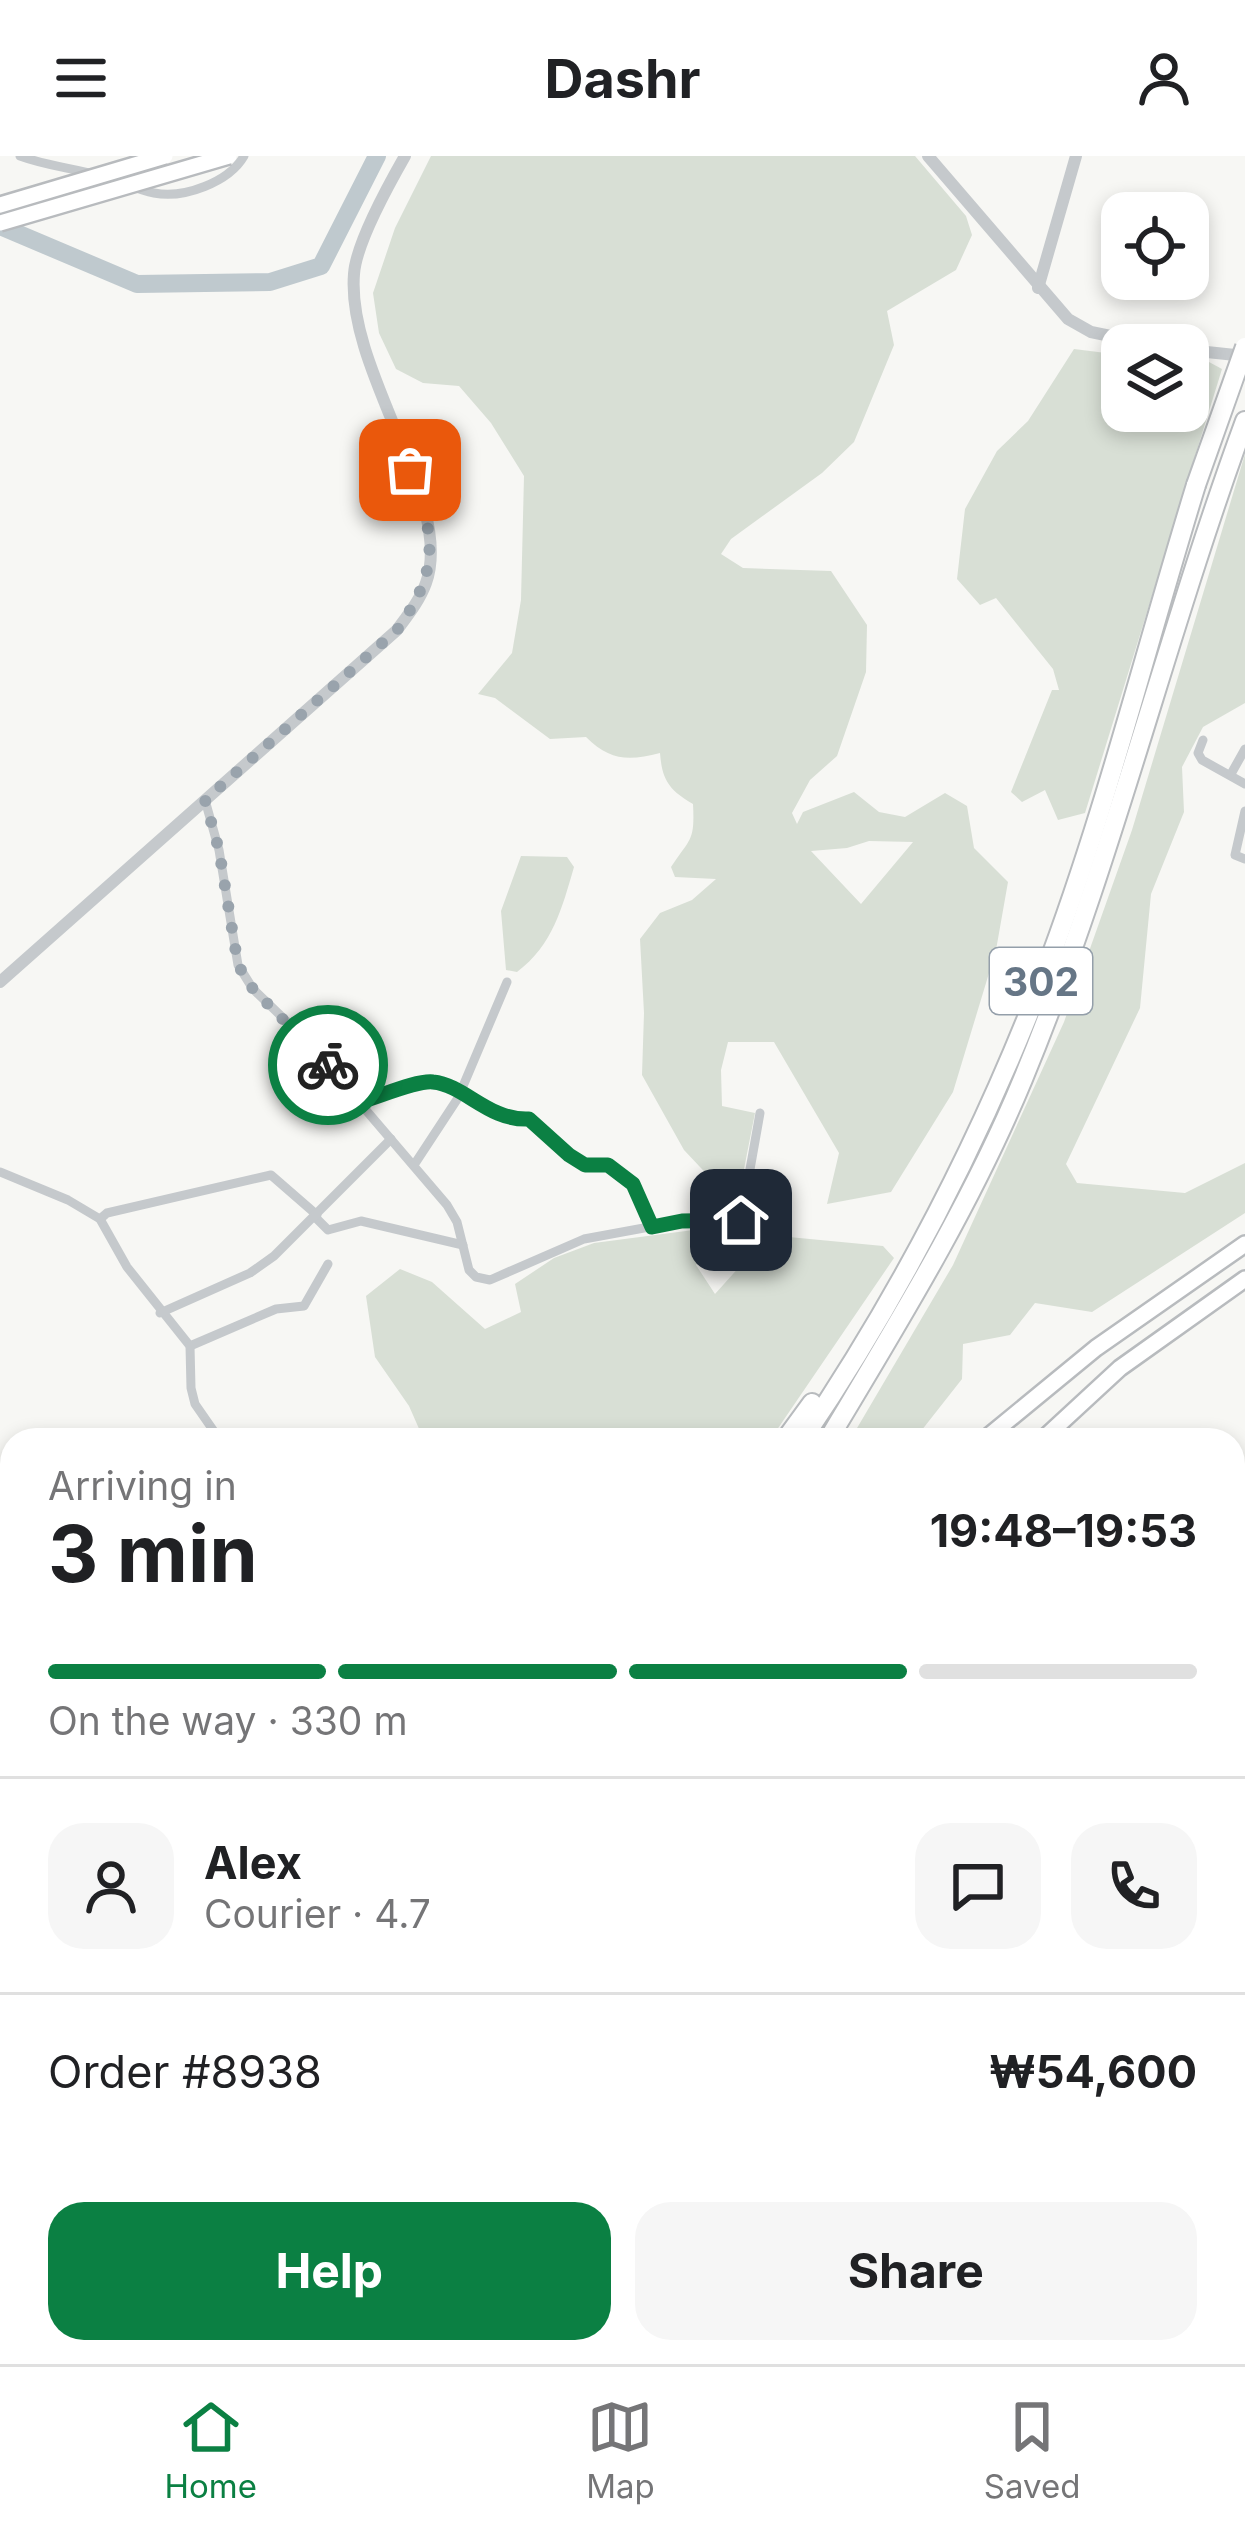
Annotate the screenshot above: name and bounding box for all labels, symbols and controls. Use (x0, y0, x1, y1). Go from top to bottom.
icon: menu (48, 45, 114, 111)
icon: person (1131, 45, 1197, 111)
text: Dashr (544, 46, 701, 111)
map controls (1101, 192, 1209, 432)
button: locate (1101, 192, 1209, 300)
button: layers (1101, 324, 1209, 432)
pin (359, 419, 461, 521)
icon: bag (377, 437, 443, 503)
road number: 302 (990, 948, 1092, 1014)
courier (268, 1005, 388, 1125)
icon: bike (295, 1032, 361, 1098)
pin (690, 1169, 792, 1271)
icon: home (708, 1187, 774, 1253)
text: Arriving in (48, 1462, 237, 1509)
text: 19:48–19:53 (930, 1503, 1197, 1558)
text: 3 min (48, 1506, 258, 1601)
text: On the way · 330 m (48, 1697, 408, 1744)
button: person (48, 1823, 174, 1949)
button: chat (915, 1823, 1041, 1949)
button: phone (1071, 1823, 1197, 1949)
text: Alex (204, 1835, 302, 1890)
text: Courier · 4.7 (204, 1890, 431, 1937)
text: Order #8938 (48, 2044, 322, 2099)
text: ₩54,600 (989, 2044, 1197, 2099)
button: Help (48, 2202, 611, 2340)
button: Share (635, 2202, 1197, 2340)
tab: Home (165, 2394, 257, 2506)
tab: Map (586, 2394, 655, 2506)
tab: Saved (984, 2394, 1080, 2506)

